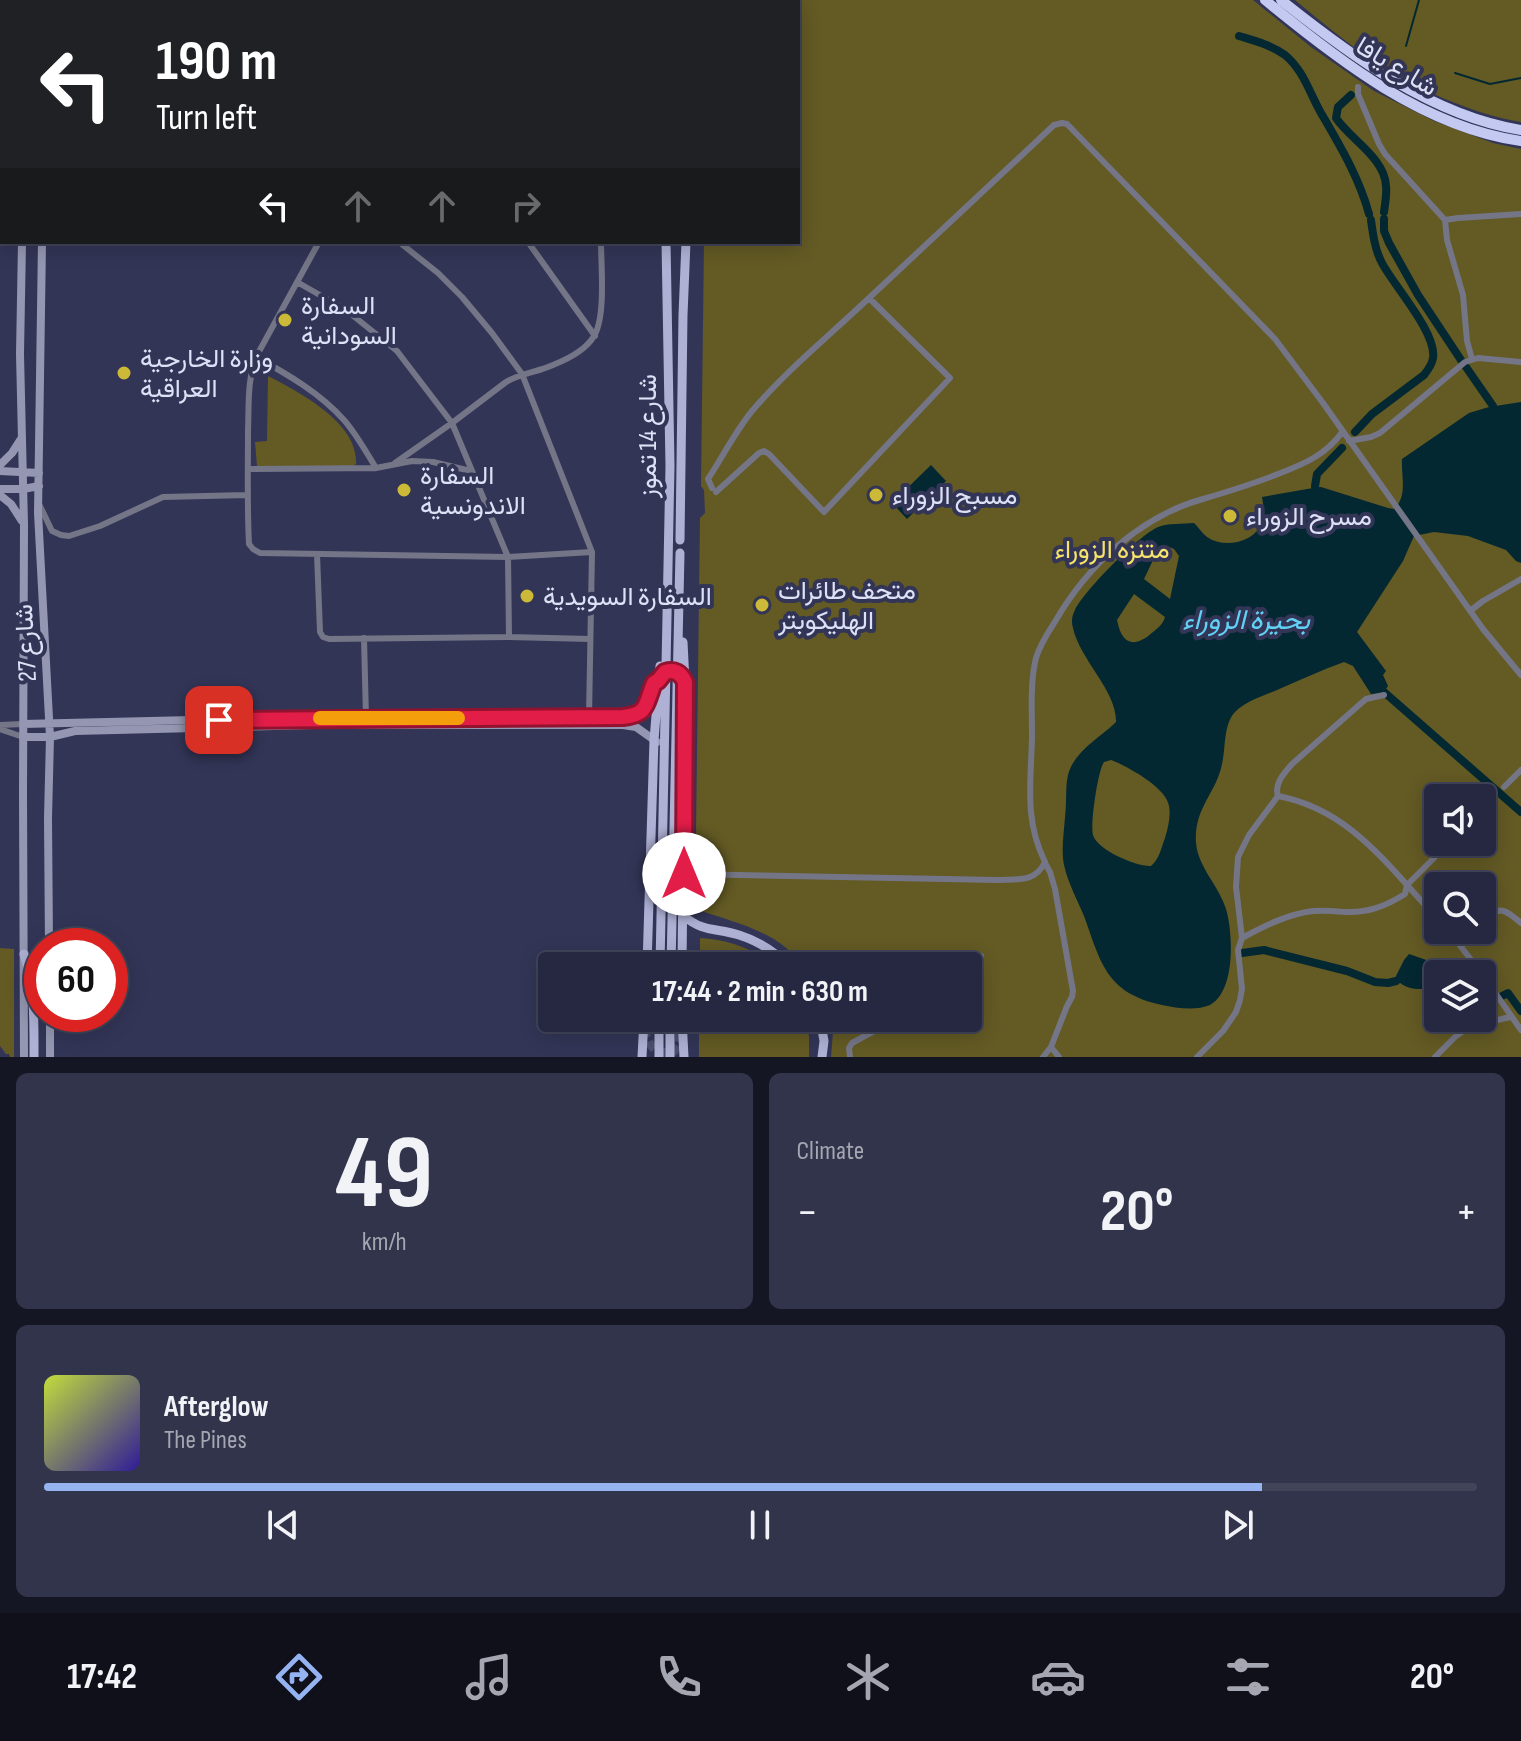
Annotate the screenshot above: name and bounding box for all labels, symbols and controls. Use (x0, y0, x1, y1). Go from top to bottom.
text: 190 m (156, 29, 277, 96)
street label: شارع يافا (1349, 31, 1443, 105)
icon: left (24, 32, 128, 136)
text: Turn left (156, 97, 257, 140)
icon: left (252, 184, 296, 228)
icon: ahead (336, 184, 380, 228)
icon: ahead (420, 184, 464, 228)
icon: right (504, 184, 548, 228)
place label: السفارة السودانية (301, 291, 397, 352)
marker: السفارة السودانية (276, 311, 294, 329)
place label: وزارة الخارجية العراقية (140, 344, 273, 405)
marker: وزارة الخارجية العراقية (115, 364, 133, 382)
street label: شارع 14 تموز (633, 374, 665, 499)
place label: السفارة الاندونسية (420, 461, 526, 522)
marker: السفارة الاندونسية (395, 481, 413, 499)
place label: مسبح الزوراء (892, 481, 1017, 513)
marker: مسبح الزوراء (867, 486, 885, 504)
place label: مسرح الزوراء (1246, 502, 1372, 534)
marker: مسرح الزوراء (1221, 507, 1239, 525)
park label: متنزه الزوراء (1054, 535, 1170, 566)
place label: متحف طائرات الهليكوبتر (777, 576, 916, 637)
place label: السفارة السويدية (543, 582, 712, 613)
marker: السفارة السويدية (518, 587, 536, 605)
marker: متحف طائرات الهليكوبتر (753, 596, 771, 614)
street label: شارع 27 (9, 603, 45, 682)
water label: بحيرة الزوراء (1182, 604, 1310, 637)
pin (185, 686, 253, 754)
icon: arrive (197, 698, 241, 742)
map controls (1424, 784, 1496, 1032)
button: sound (1424, 784, 1496, 856)
position arrow (642, 832, 726, 916)
button: search (1424, 872, 1496, 944)
speed limit sign: 60 (24, 928, 128, 1032)
button: layers (1424, 960, 1496, 1032)
text: 17:44 · 2 min · 630 m (652, 974, 868, 1010)
text: 49 (335, 1112, 433, 1237)
text: Climate (797, 1136, 864, 1167)
text: 20° (1100, 1176, 1174, 1248)
text: − (797, 1186, 818, 1239)
text: + (1455, 1186, 1477, 1239)
text: km/h (362, 1227, 407, 1258)
text: Afterglow (164, 1389, 269, 1425)
text: The Pines (164, 1425, 247, 1456)
icon: previous (261, 1503, 305, 1547)
icon: pause (738, 1503, 782, 1547)
icon: next (1216, 1503, 1260, 1547)
icon: directions (271, 1649, 327, 1705)
icon: music (461, 1649, 517, 1705)
icon: phone (651, 1649, 707, 1705)
icon: climate (840, 1649, 896, 1705)
icon: car (1030, 1649, 1086, 1705)
icon: filters (1220, 1649, 1276, 1705)
text: 17:42 (67, 1656, 137, 1699)
text: 20° (1410, 1656, 1454, 1699)

